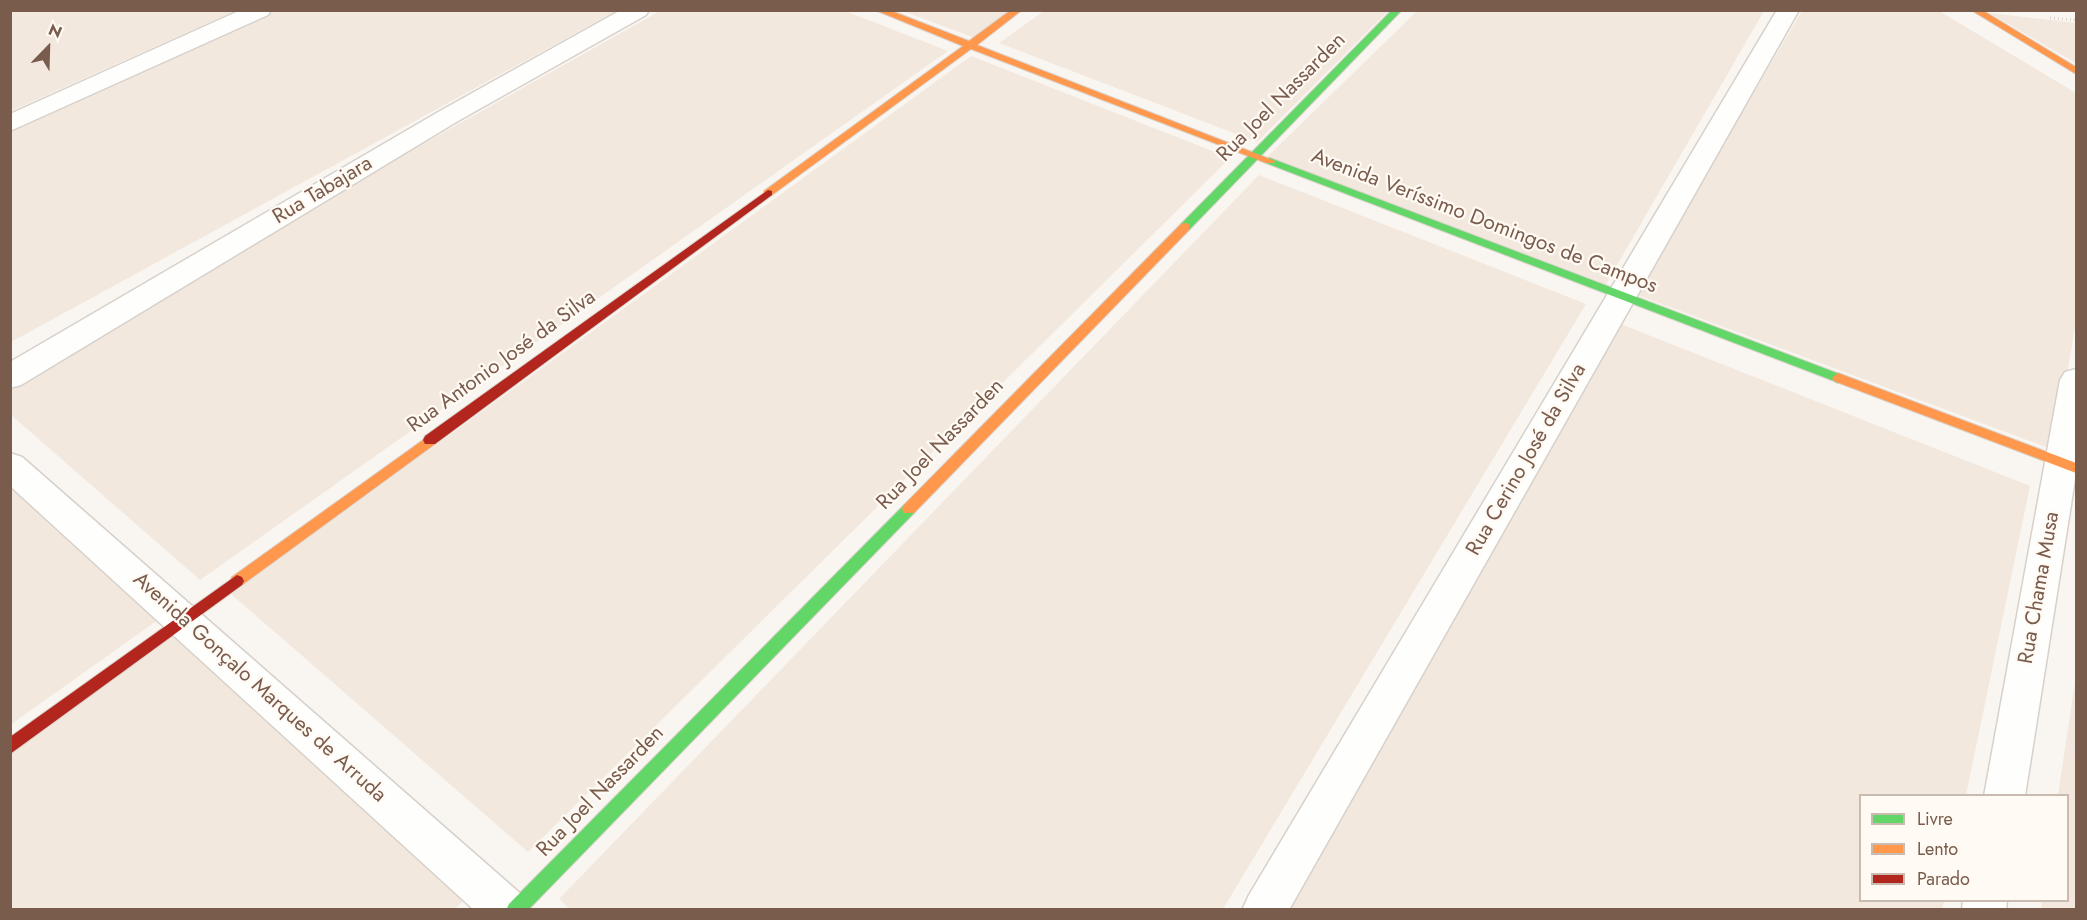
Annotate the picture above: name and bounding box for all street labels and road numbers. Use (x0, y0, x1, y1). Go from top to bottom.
street label: Rua Joel Nassarden (1212, 28, 1352, 168)
street label: Avenida Veríssimo Domingos de Campos (1308, 144, 1660, 300)
street label: Rua Tabajara (269, 151, 377, 231)
street label: Rua Antonio José da Silva (403, 285, 601, 439)
street label: Rua Cerino José da Silva (1462, 360, 1592, 560)
street label: Rua Joel Nassarden (872, 374, 1010, 516)
street label: Rua Chama Musa (2014, 510, 2066, 666)
street label: Avenida Gonçalo Marques de Arruda (127, 568, 391, 808)
street label: Rua Joel Nassarden (532, 721, 670, 863)

